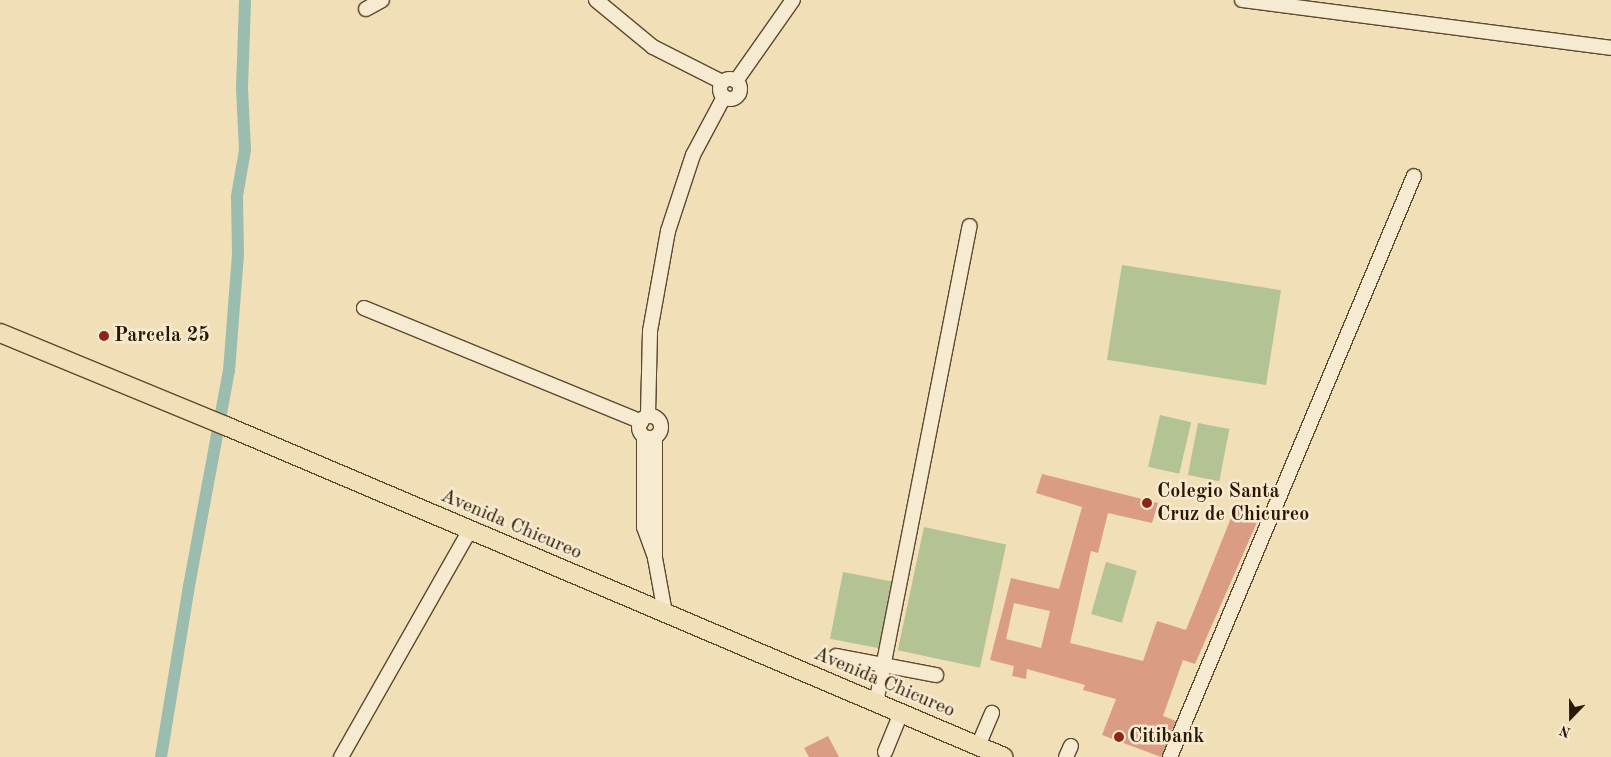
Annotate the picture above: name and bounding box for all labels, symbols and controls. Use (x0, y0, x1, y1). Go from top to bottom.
place label: Parcela 25 (114, 324, 210, 348)
marker: Parcela 25 (98, 330, 110, 342)
place label: Colegio Santa Cruz de Chicureo (1157, 480, 1309, 527)
street label: Avenida Chicureo (437, 484, 585, 566)
marker: Colegio Santa Cruz de Chicureo (1141, 497, 1153, 509)
street label: Avenida Chicureo (810, 642, 958, 724)
north arrow (1546, 692, 1596, 742)
text: N (1558, 722, 1573, 739)
place label: Citibank (1129, 725, 1204, 749)
marker: Citibank (1113, 731, 1125, 743)

